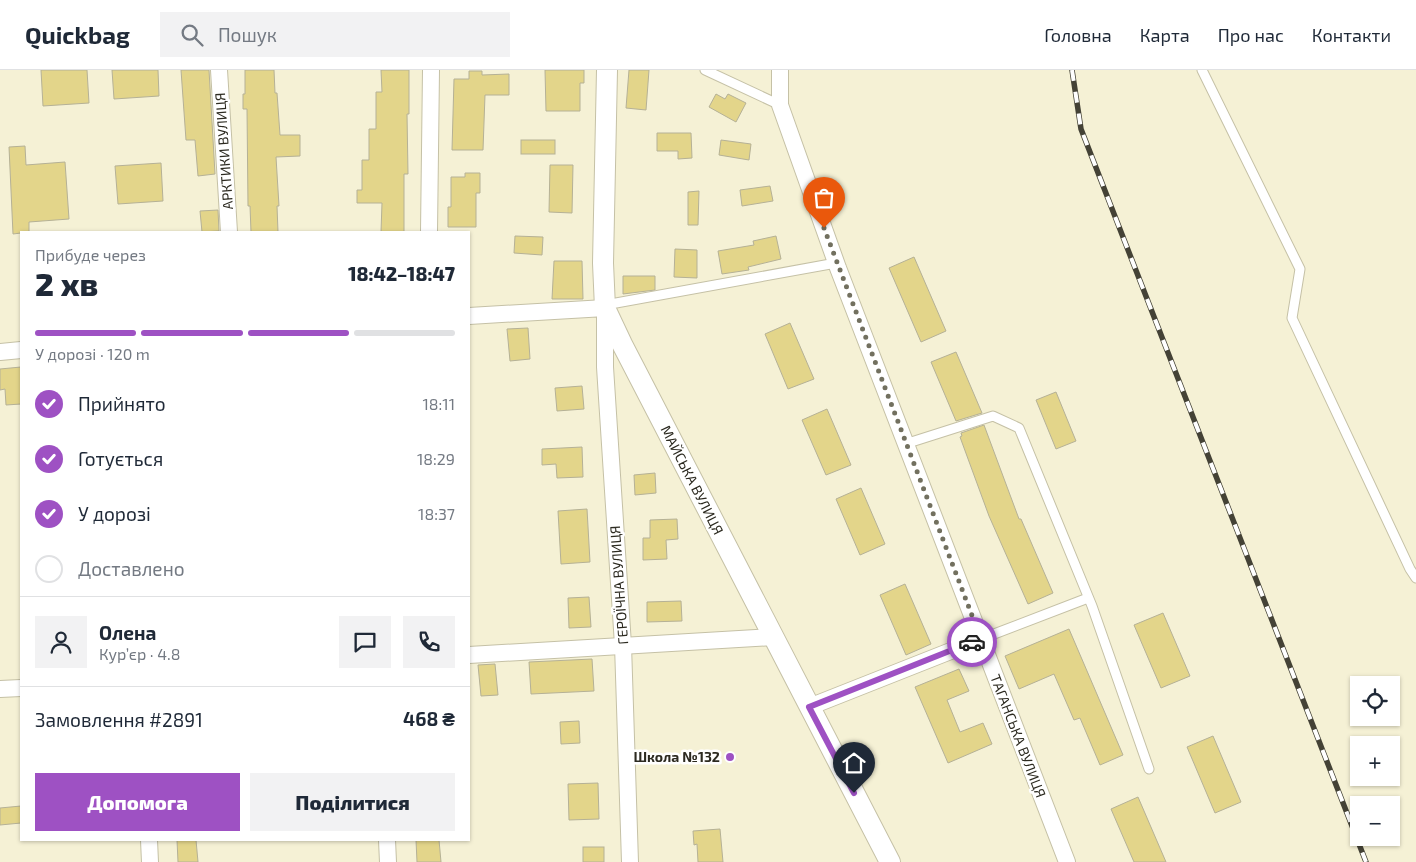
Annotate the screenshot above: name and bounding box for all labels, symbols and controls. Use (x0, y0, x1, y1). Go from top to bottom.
search box (160, 12, 510, 57)
text: Quickbag (25, 20, 130, 49)
icon: search (178, 21, 206, 49)
text: Пошук (218, 23, 277, 46)
text: Головна (1044, 24, 1112, 46)
text: Карта (1140, 24, 1190, 46)
text: Про нас (1218, 24, 1284, 46)
text: Контакти (1312, 24, 1391, 46)
street label: АРКТИКИ ВУЛИЦЯ (211, 92, 236, 210)
pin (803, 177, 845, 228)
icon: bag (810, 184, 838, 212)
text: Прибуде через (35, 245, 146, 264)
text: 18:42–18:47 (348, 262, 455, 285)
text: 2 хв (35, 264, 98, 302)
text: У дорозі · 120 m (35, 344, 150, 363)
icon: check (35, 390, 63, 418)
text: Прийнято (78, 392, 165, 415)
text: 18:11 (422, 394, 455, 413)
street label: МАЙСЬКА ВУЛИЦЯ (658, 422, 727, 537)
icon: check (35, 445, 63, 473)
text: Готується (78, 447, 163, 470)
text: 18:29 (417, 449, 455, 468)
icon: check (35, 500, 63, 528)
text: У дорозі (78, 502, 151, 525)
text: 18:37 (418, 504, 455, 523)
street label: ГЕРОЇЧНА ВУЛИЦЯ (606, 525, 631, 645)
text: Доставлено (78, 557, 185, 580)
button: person (35, 616, 87, 668)
button: chat (339, 616, 391, 668)
button: phone (403, 616, 455, 668)
courier (947, 617, 997, 667)
text: Олена (99, 621, 156, 644)
icon: car (958, 628, 986, 656)
text: Кур’єр · 4.8 (99, 644, 180, 663)
street label: ТАГАНСЬКА ВУЛИЦЯ (987, 672, 1050, 800)
map controls (1350, 676, 1400, 846)
button: locate (1350, 676, 1400, 726)
text: 468 ₴ (403, 707, 455, 730)
text: Замовлення #2891 (35, 708, 203, 731)
button: + (1350, 736, 1400, 786)
pin (833, 742, 875, 793)
place label: Школа №132 (633, 748, 720, 765)
icon: home (840, 749, 868, 777)
marker: Школа №132 (724, 751, 736, 763)
button: Допомога (35, 773, 240, 831)
button: Поділитися (250, 773, 455, 831)
button: − (1350, 796, 1400, 846)

